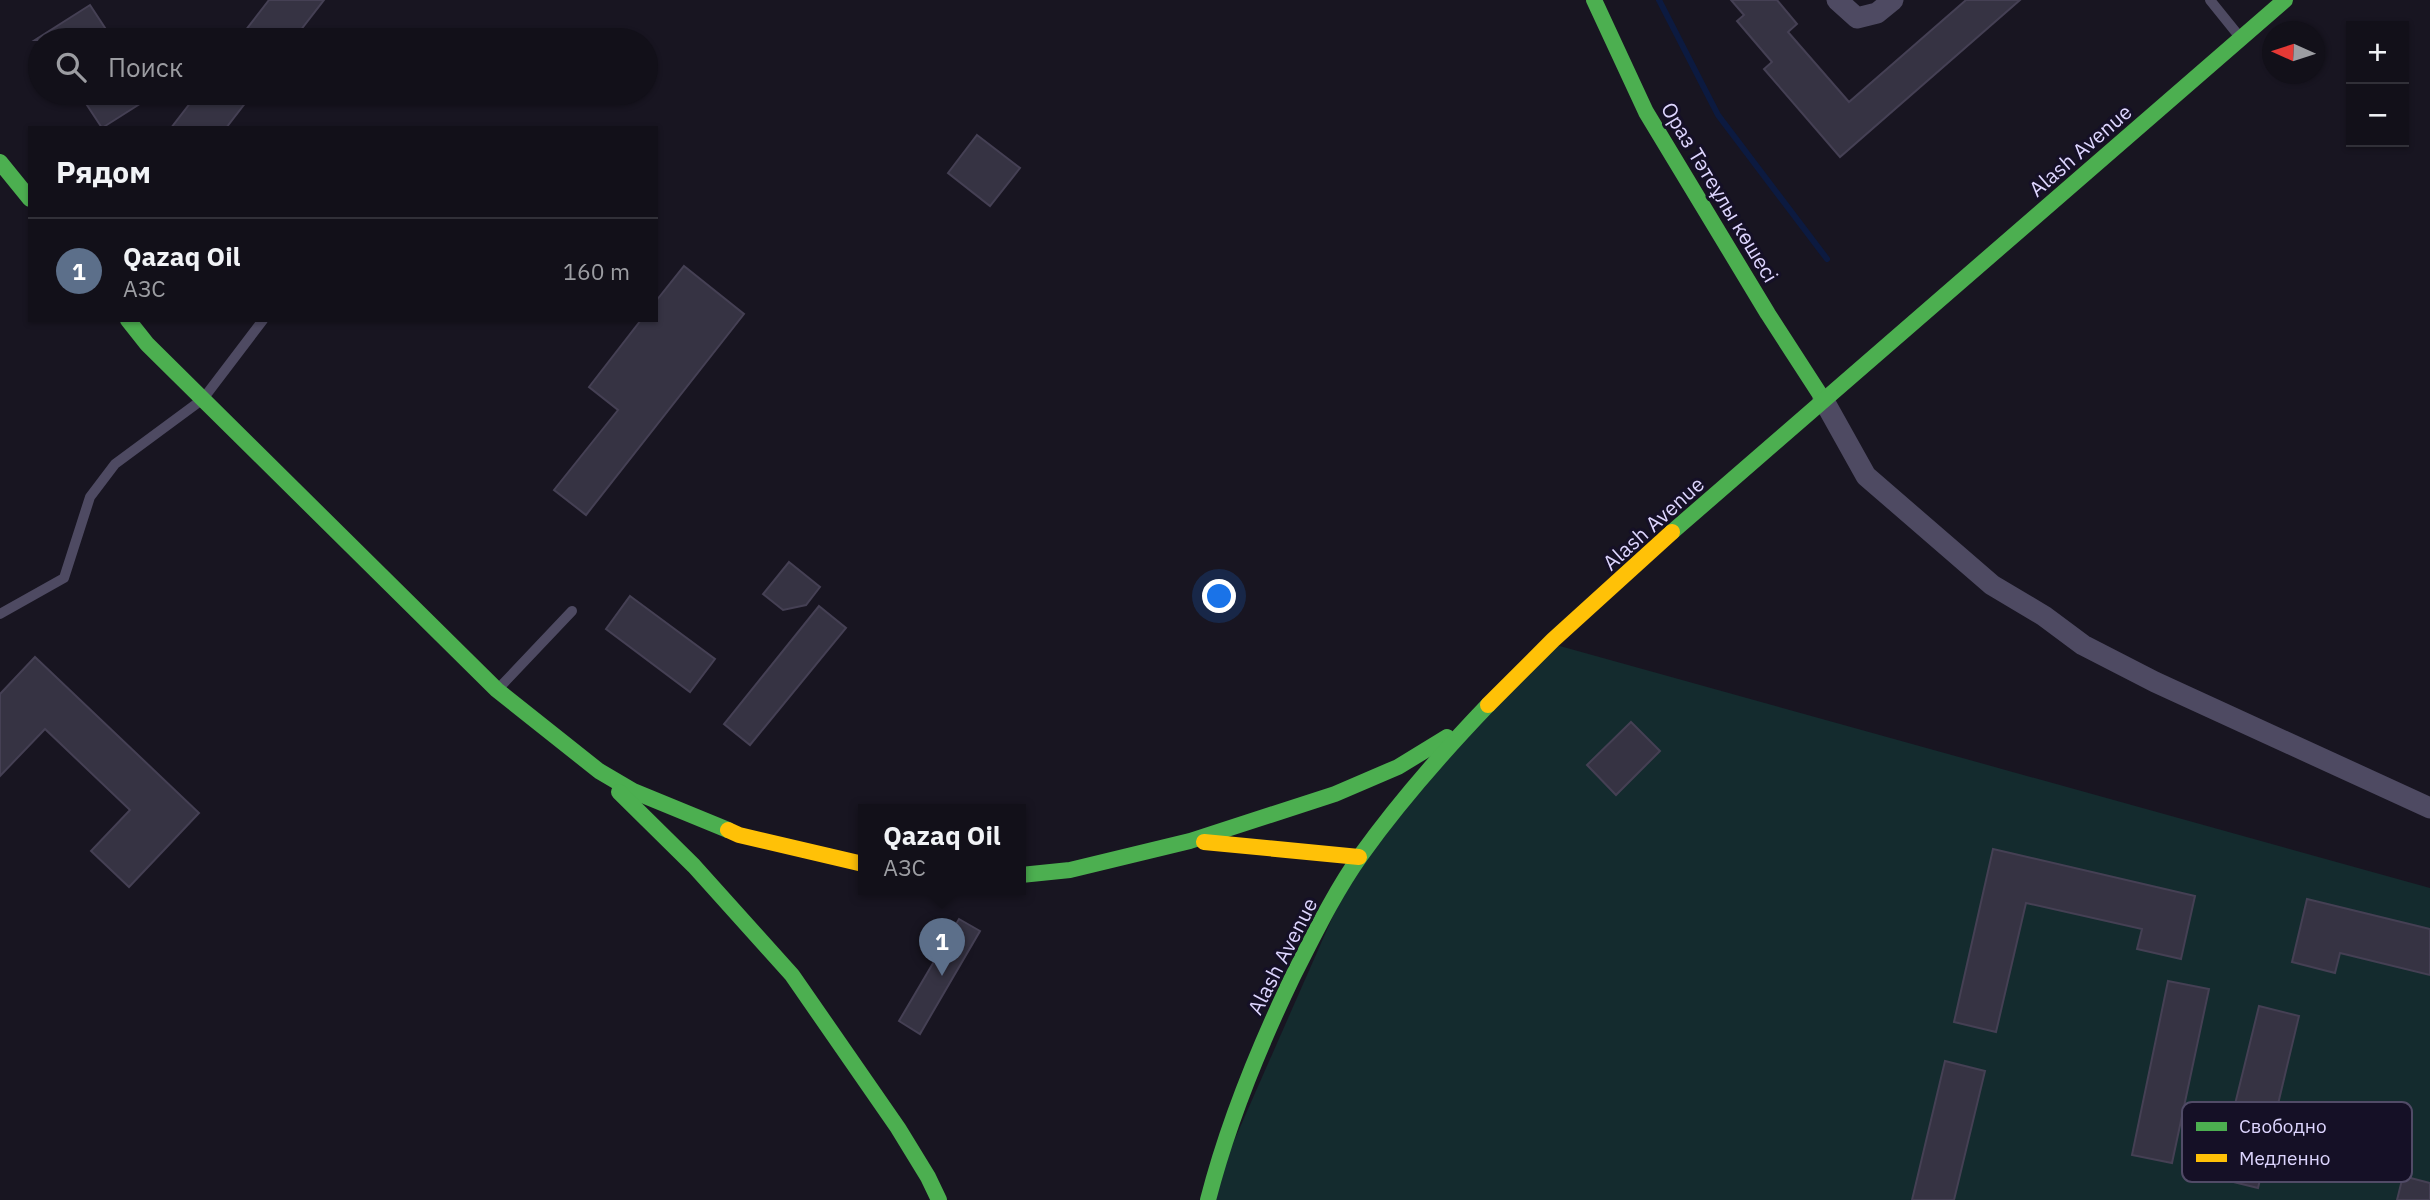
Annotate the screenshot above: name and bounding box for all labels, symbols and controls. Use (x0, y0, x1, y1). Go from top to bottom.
north arrow (2262, 21, 2325, 84)
map controls (2346, 21, 2409, 147)
button: + (2346, 21, 2409, 84)
search box (28, 28, 658, 105)
icon: search (52, 48, 90, 86)
text: Поиск (108, 50, 183, 84)
button: − (2346, 84, 2409, 147)
street label: Ораз Тәтеұлы көшесі (1655, 97, 1785, 287)
street label: Alash Avenue (2023, 98, 2137, 202)
text: Рядом (56, 152, 151, 191)
text: Qazaq Oil (123, 239, 240, 273)
text: 1 (72, 256, 86, 286)
text: 160 m (563, 256, 630, 286)
text: АЗС (123, 273, 166, 303)
street label: Alash Avenue (1596, 470, 1710, 576)
your location (1202, 579, 1236, 613)
popup (858, 804, 1026, 895)
text: Qazaq Oil (883, 818, 1001, 852)
text: АЗС (883, 852, 926, 882)
street label: Alash Avenue (1241, 893, 1323, 1019)
pin: 1 (919, 918, 965, 976)
legend (2182, 1102, 2412, 1182)
text: Свободно (2239, 1114, 2327, 1138)
text: Медленно (2239, 1146, 2330, 1170)

